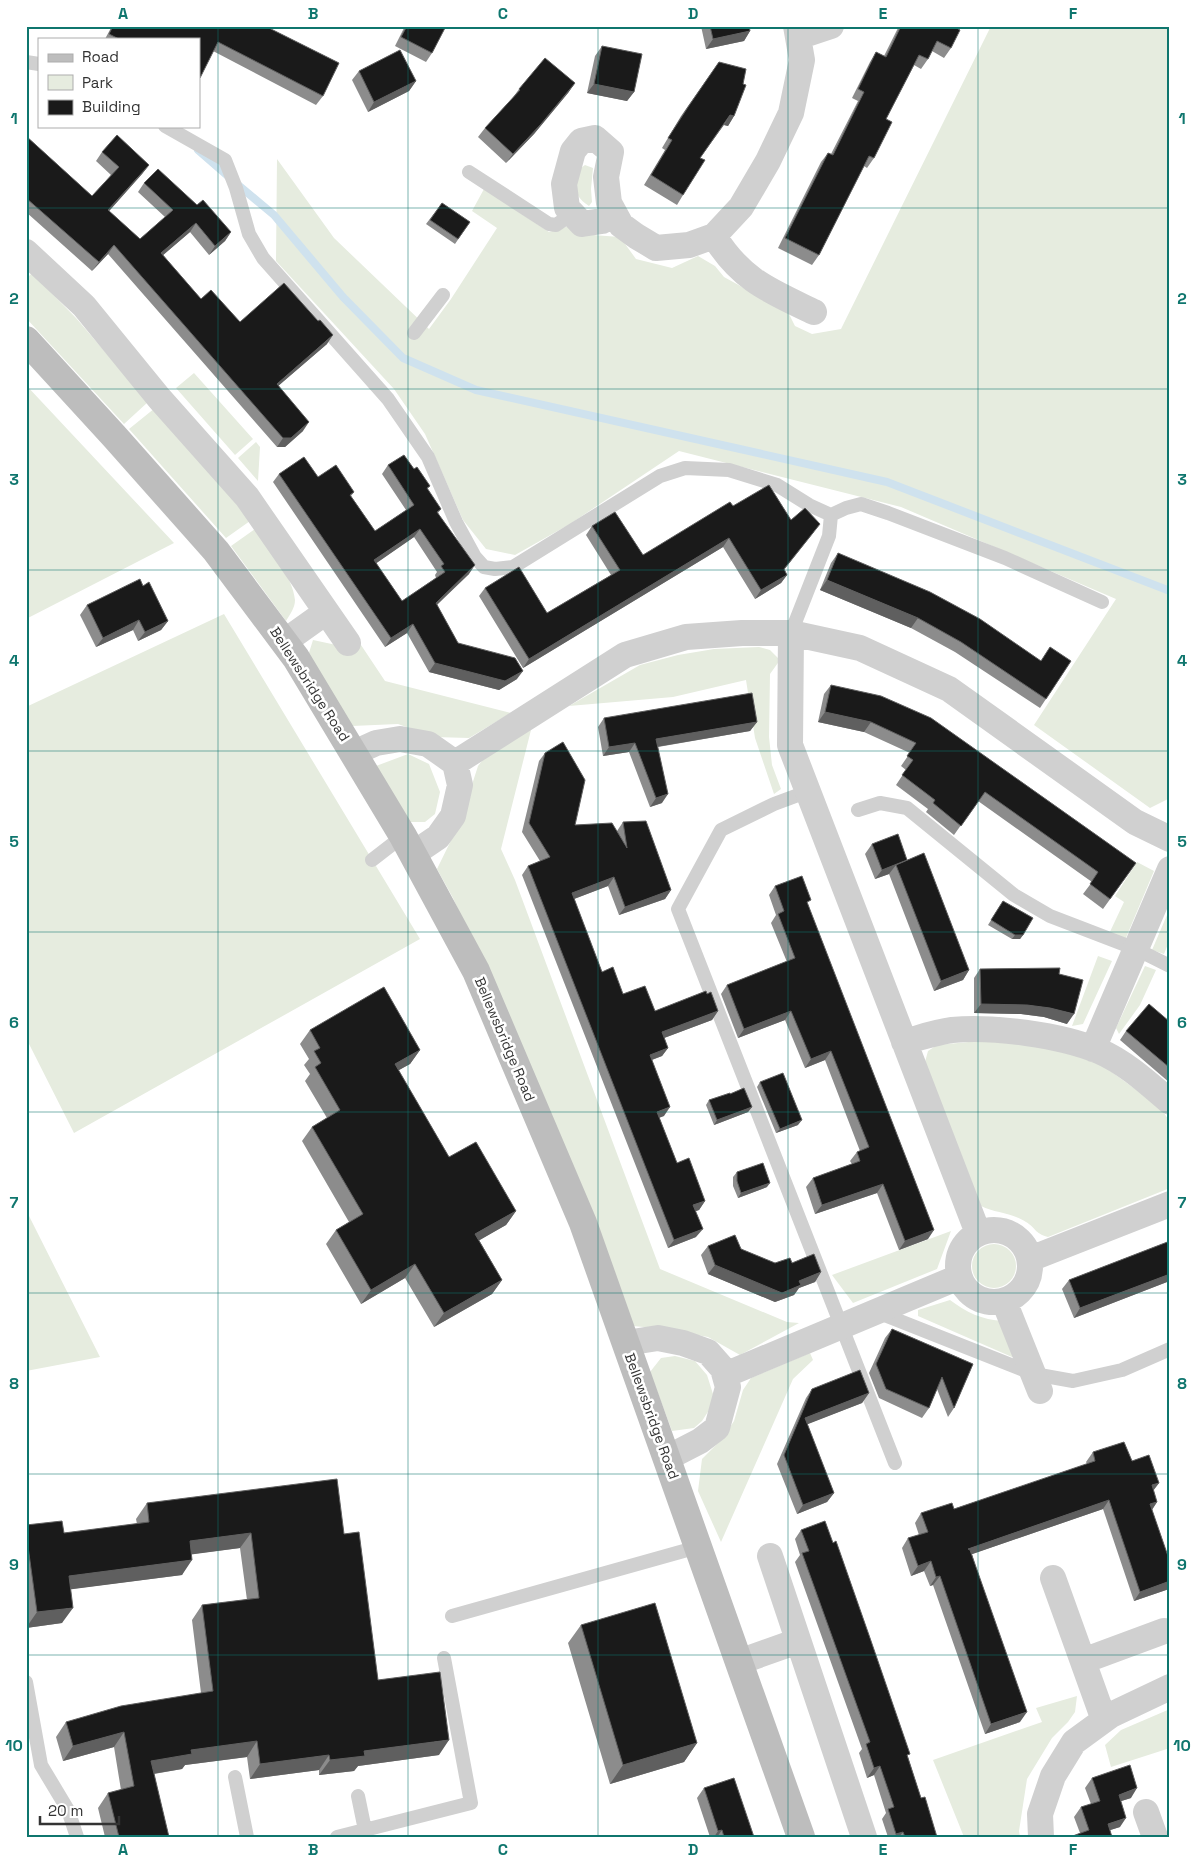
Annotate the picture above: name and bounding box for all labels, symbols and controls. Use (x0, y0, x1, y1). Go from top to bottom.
text: A (118, 3, 128, 24)
text: B (308, 3, 318, 24)
text: C (498, 3, 508, 24)
text: D (688, 3, 698, 24)
text: E (879, 3, 888, 24)
text: F (1069, 3, 1078, 24)
legend (38, 38, 200, 128)
text: Road (82, 47, 119, 66)
text: Park (82, 73, 113, 92)
text: Building (82, 97, 141, 116)
text: 1 (10, 108, 18, 129)
text: 1 (1178, 108, 1186, 129)
text: 2 (9, 288, 19, 309)
text: 2 (1177, 288, 1187, 309)
text: 3 (9, 469, 19, 490)
text: 3 (1177, 469, 1187, 490)
street label: Bellewsbridge Road (266, 623, 354, 745)
text: 4 (9, 650, 19, 671)
text: 4 (1177, 650, 1187, 671)
text: 5 (9, 831, 19, 852)
text: 5 (1177, 831, 1187, 852)
street label: Bellewsbridge Road (471, 974, 539, 1104)
text: 6 (9, 1012, 19, 1033)
text: 6 (1177, 1012, 1187, 1033)
text: 7 (10, 1192, 19, 1213)
text: 7 (1178, 1192, 1187, 1213)
street label: Bellewsbridge Road (621, 1350, 683, 1482)
text: 8 (9, 1373, 19, 1394)
text: 8 (1177, 1373, 1187, 1394)
text: 9 (9, 1554, 19, 1575)
text: 9 (1177, 1554, 1187, 1575)
text: 10 (5, 1735, 23, 1756)
text: 10 (1173, 1735, 1191, 1756)
scale bar (40, 1793, 119, 1825)
text: 20 m (48, 1801, 83, 1820)
text: A (118, 1839, 128, 1860)
text: B (308, 1839, 318, 1860)
text: C (498, 1839, 508, 1860)
text: D (688, 1839, 698, 1860)
text: E (879, 1839, 888, 1860)
text: F (1069, 1839, 1078, 1860)

